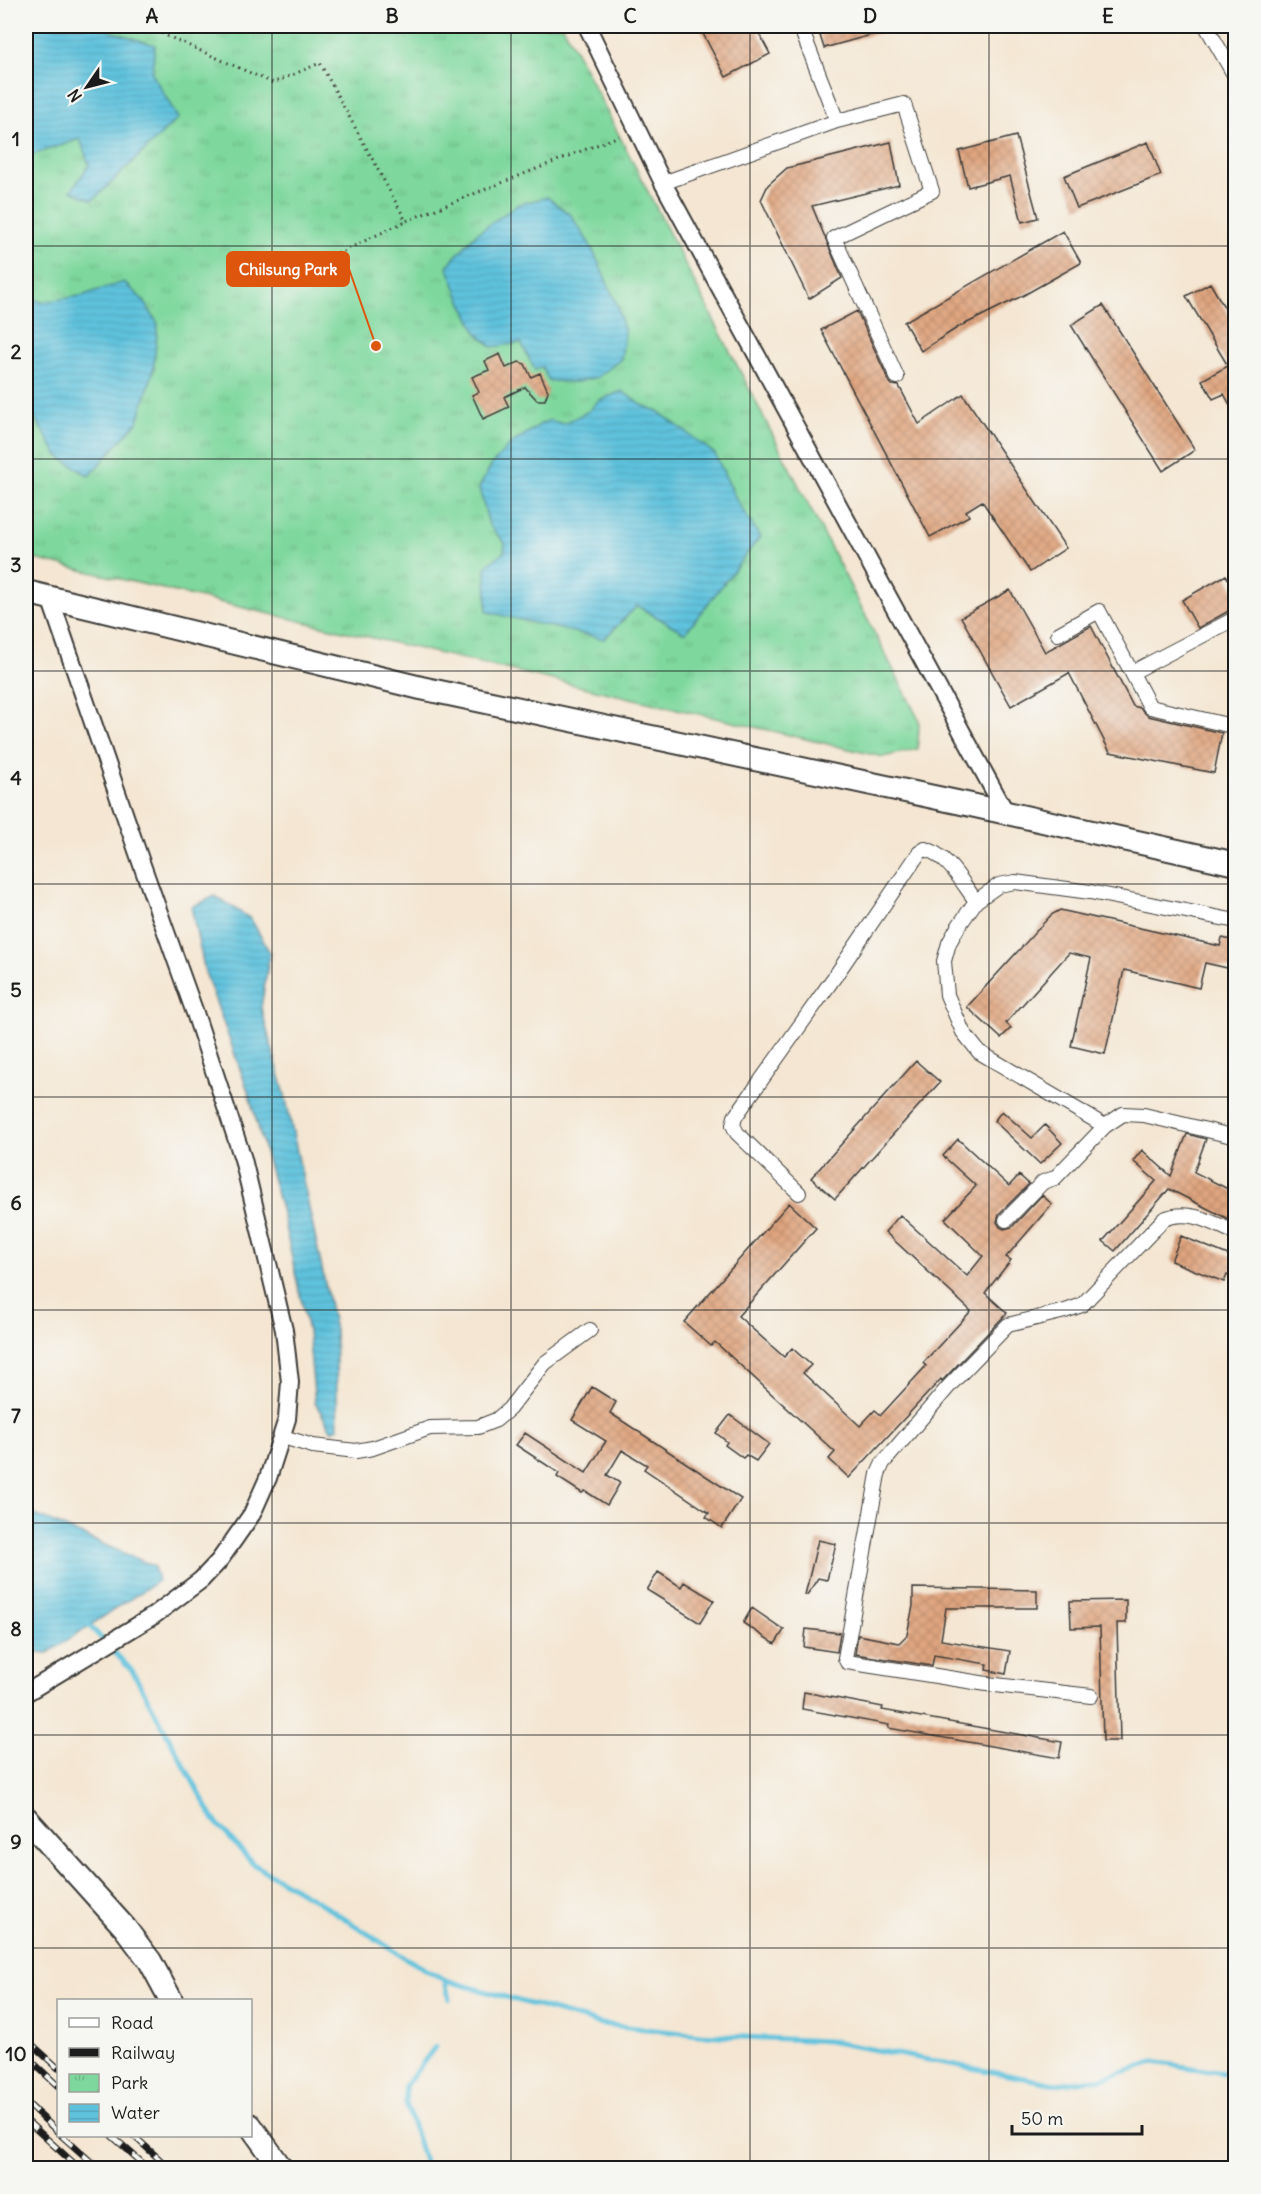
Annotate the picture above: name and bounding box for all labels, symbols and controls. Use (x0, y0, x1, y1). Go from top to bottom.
text: A (146, 3, 159, 28)
text: B (385, 3, 399, 28)
text: C (623, 3, 637, 28)
text: D (863, 3, 877, 28)
text: E (1102, 3, 1114, 28)
north arrow (57, 57, 117, 117)
text: N (63, 85, 86, 106)
text: 1 (12, 126, 20, 151)
callout: Chilsung Park (227, 252, 349, 286)
text: Chilsung Park (239, 259, 337, 280)
text: 2 (11, 339, 22, 364)
text: 3 (10, 552, 22, 577)
text: 4 (10, 765, 22, 790)
text: 5 (10, 977, 22, 1002)
text: 6 (10, 1190, 22, 1215)
text: 7 (11, 1403, 21, 1428)
text: 8 (10, 1616, 22, 1641)
text: 9 (10, 1829, 22, 1854)
legend (57, 1999, 252, 2137)
text: Road (111, 2011, 154, 2034)
text: 10 (5, 2041, 27, 2066)
text: Railway (111, 2041, 175, 2064)
text: Park (111, 2071, 148, 2094)
scale bar (1012, 2098, 1142, 2136)
text: Water (111, 2101, 161, 2124)
text: 50 m (1021, 2107, 1063, 2130)

